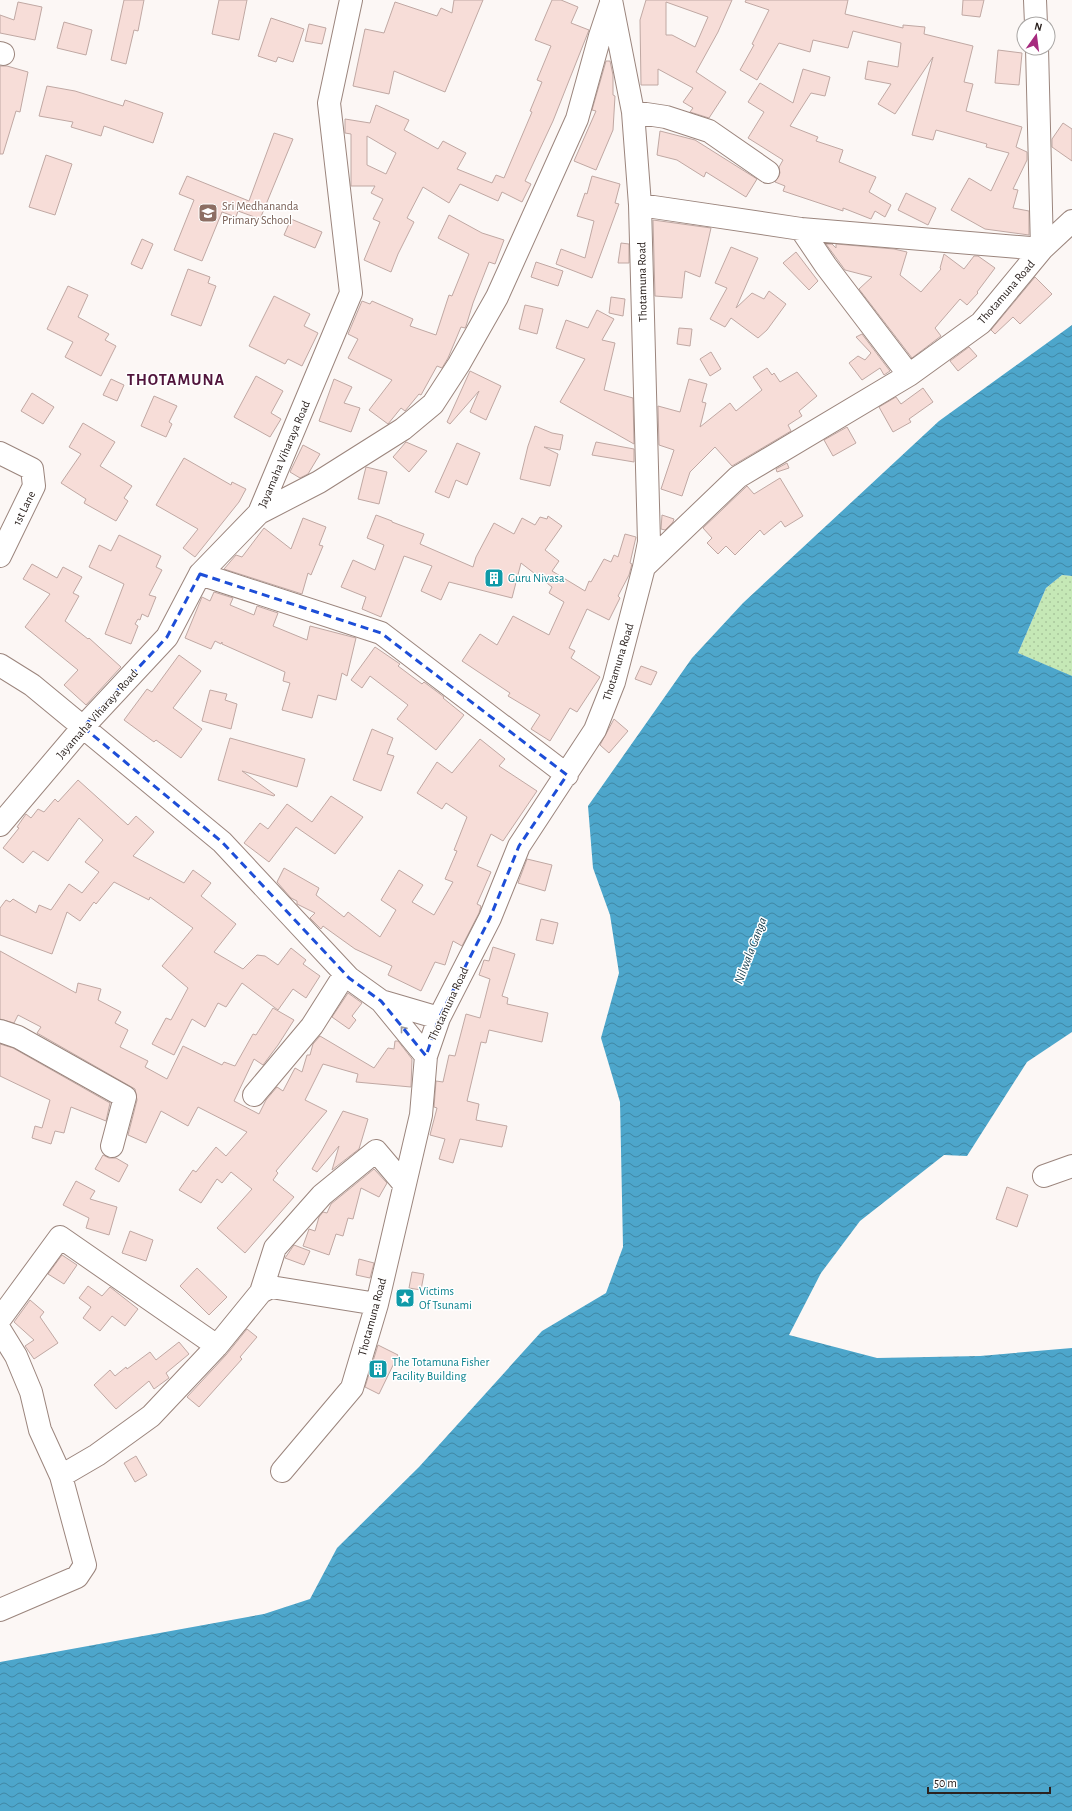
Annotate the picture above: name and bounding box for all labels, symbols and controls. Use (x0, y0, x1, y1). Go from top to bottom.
north arrow (1016, 16, 1056, 56)
text: N (1033, 21, 1043, 33)
place label: Sri Medhananda Primary School (222, 200, 299, 227)
school or university icon: Sri Medhananda Primary School (197, 202, 219, 224)
street label: Thotamuna Road (635, 242, 649, 322)
street label: Thotamuna Road (975, 258, 1037, 326)
district label: THOTAMUNA (127, 372, 225, 388)
street label: Jayamaha Viharaya Road (256, 399, 313, 510)
street label: 1st Lane (11, 489, 37, 527)
building icon: Guru Nivasa (483, 567, 505, 589)
place label: Guru Nivasa (508, 572, 565, 584)
street label: Thotamuna Road (601, 622, 635, 702)
street label: Jayamaha Viharaya Road (54, 667, 141, 761)
water label: Nilwala Ganga (732, 916, 770, 986)
street label: Thotamuna Road (426, 965, 470, 1043)
one-way arrow (401, 1026, 408, 1033)
street label: Thotamuna Road (356, 1277, 388, 1357)
place label: Victims Of Tsunami (419, 1285, 472, 1311)
place icon: Victims Of Tsunami (394, 1287, 416, 1309)
place label: The Totamuna Fisher Facility Building (392, 1356, 489, 1383)
building icon: The Totamuna Fisher Facility Building (367, 1358, 389, 1380)
scale bar (928, 1769, 1050, 1795)
text: 50 m (934, 1777, 957, 1789)

